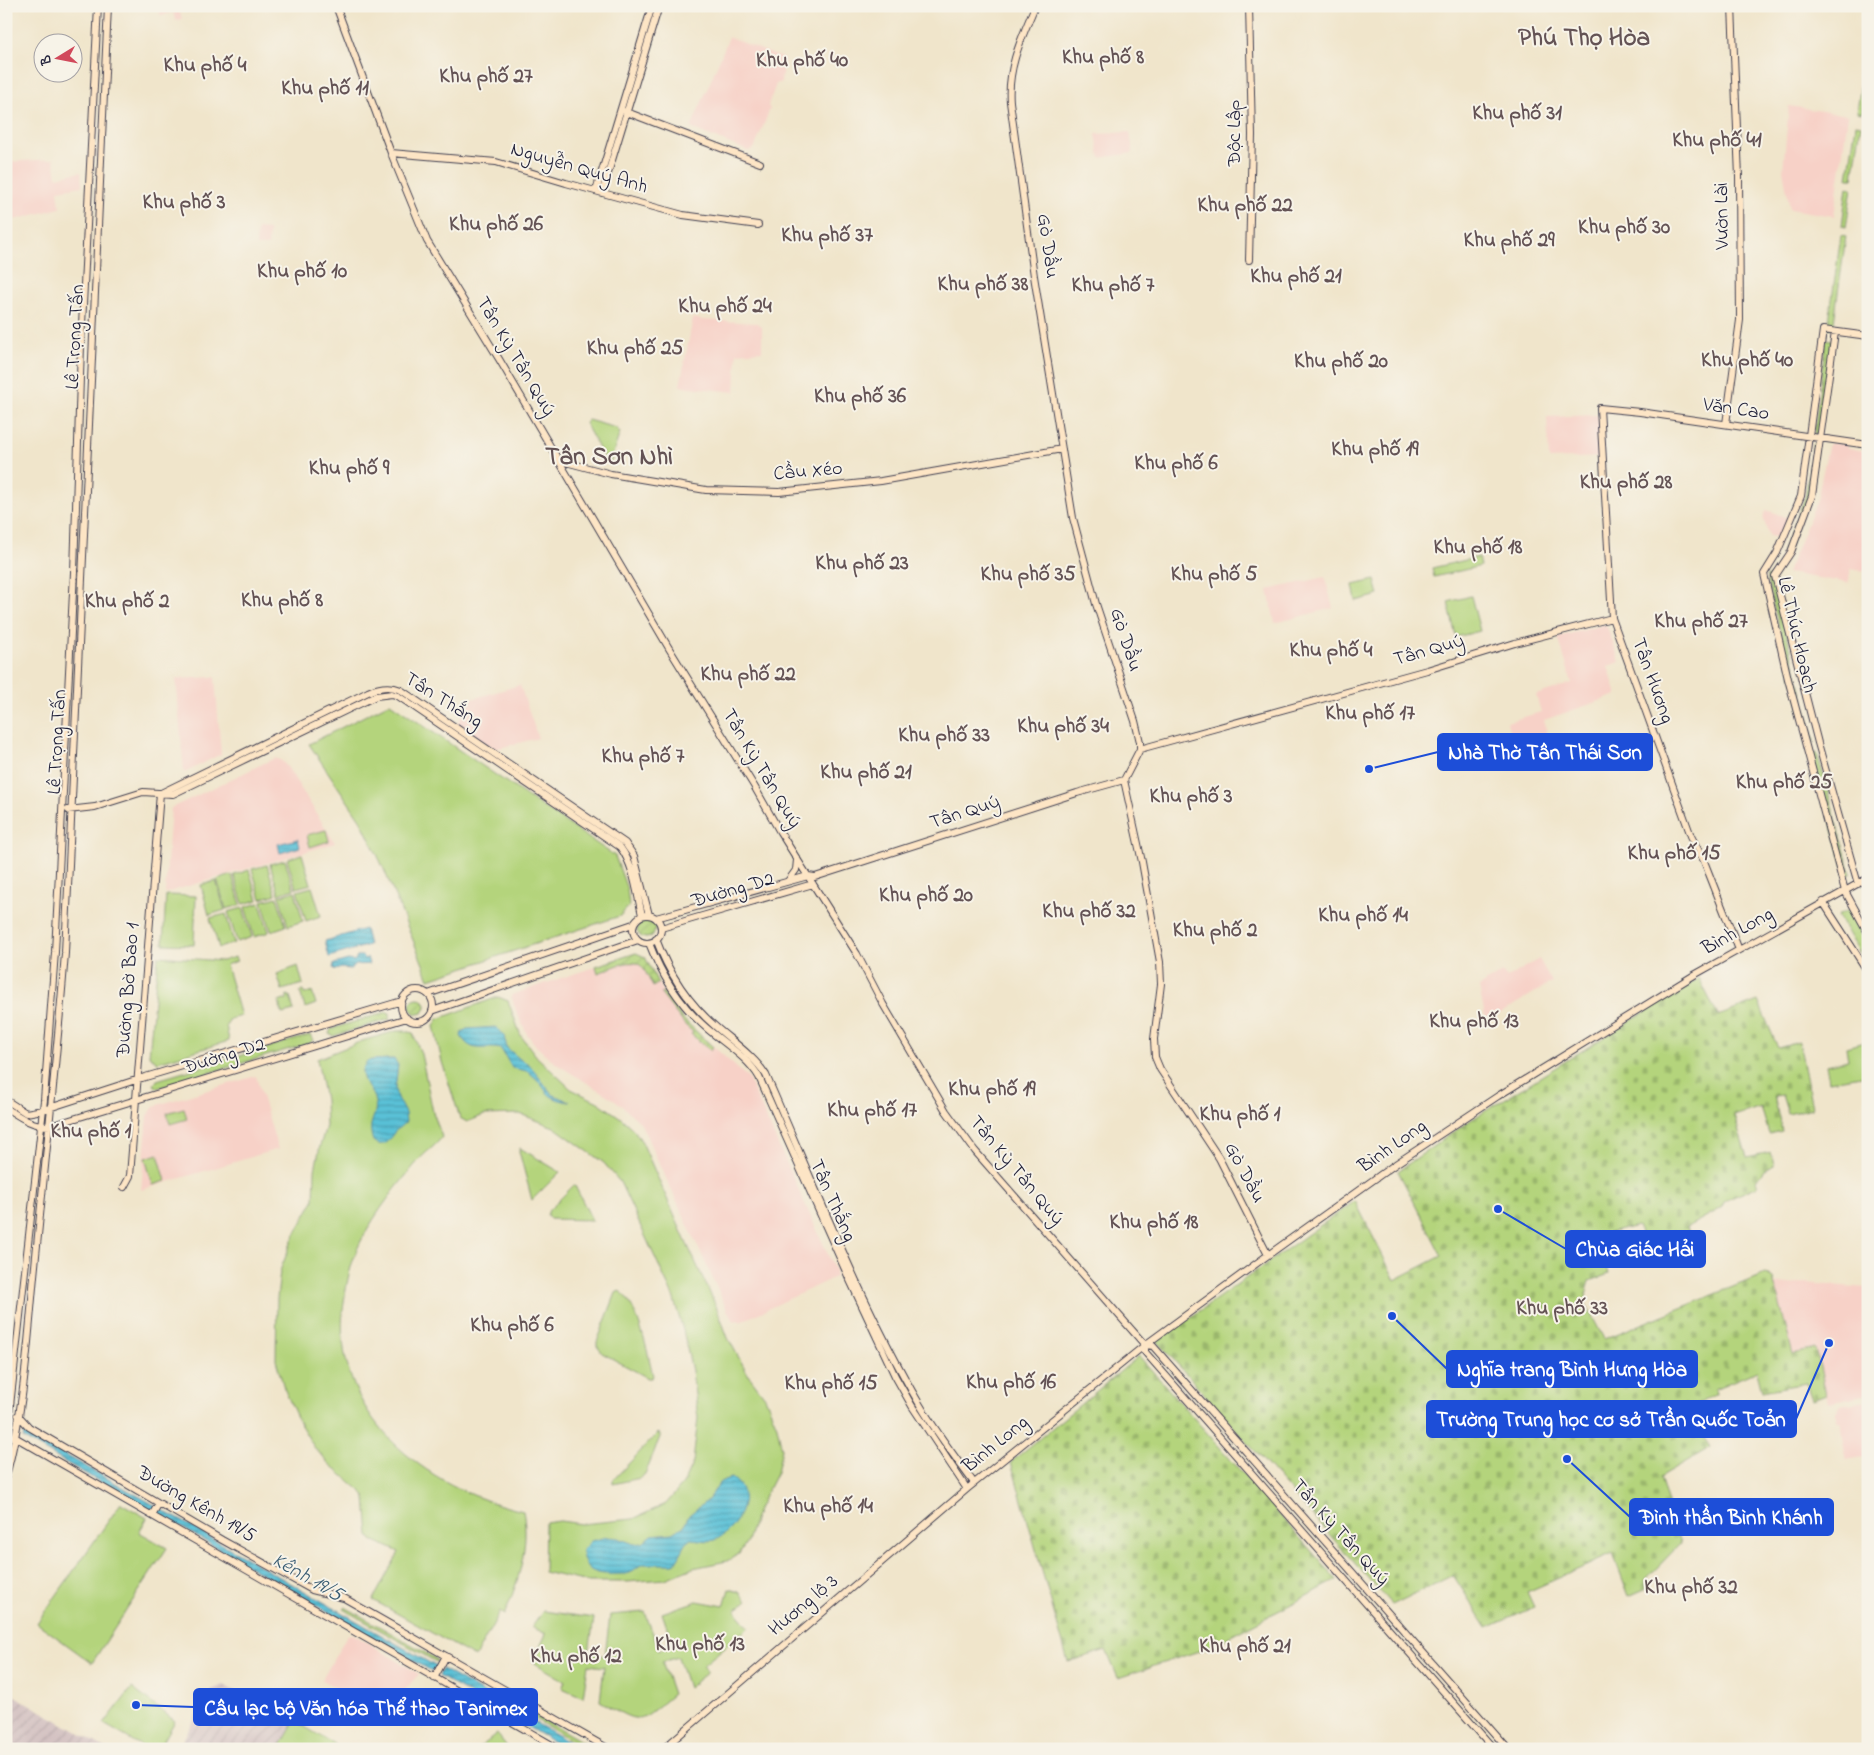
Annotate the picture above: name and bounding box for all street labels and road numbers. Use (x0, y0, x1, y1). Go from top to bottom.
street label: Độc Lập (1221, 100, 1250, 167)
street label: Nguyễn Quý Anh (507, 136, 651, 203)
street label: Vườn Lài (1708, 182, 1738, 251)
street label: Gò Dầu (1028, 212, 1066, 280)
street label: Lê Trọng Tấn (59, 283, 94, 390)
street label: Tân Kỳ Tân Quý (468, 291, 562, 423)
street label: Văn Cao (1700, 391, 1771, 429)
street label: Cầu Xéo (772, 455, 844, 489)
street label: Lê Thúc Hoạch (1769, 574, 1823, 696)
street label: Gò Dầu (1101, 605, 1149, 675)
street label: Tân Quý (1390, 627, 1468, 675)
street label: Tân Hương (1622, 634, 1681, 728)
street label: Tân Thắng (398, 665, 488, 737)
street label: Lê Trọng Tấn (41, 688, 76, 795)
street label: Tân Kỳ Tân Quý (714, 703, 808, 835)
street label: Tân Quý (926, 788, 1004, 838)
street label: Đường D2 (687, 865, 778, 918)
street label: Bình Long (1696, 900, 1780, 965)
street label: Đường Bờ Bao 1 (110, 922, 149, 1060)
street label: Đường D2 (178, 1031, 269, 1085)
street label: Tân Kỳ Tân Quý (961, 1110, 1071, 1232)
street label: Bình Long (1352, 1113, 1434, 1183)
street label: Gò Dầu (1216, 1138, 1272, 1208)
street label: Tân Thắng (800, 1155, 863, 1247)
street label: Bình Long (956, 1409, 1036, 1482)
street label: Đường Kênh 19/5 (130, 1459, 261, 1552)
street label: Tân Kỳ Tân Quý (1284, 1473, 1396, 1593)
street label: Hương lộ 3 (763, 1568, 846, 1645)

